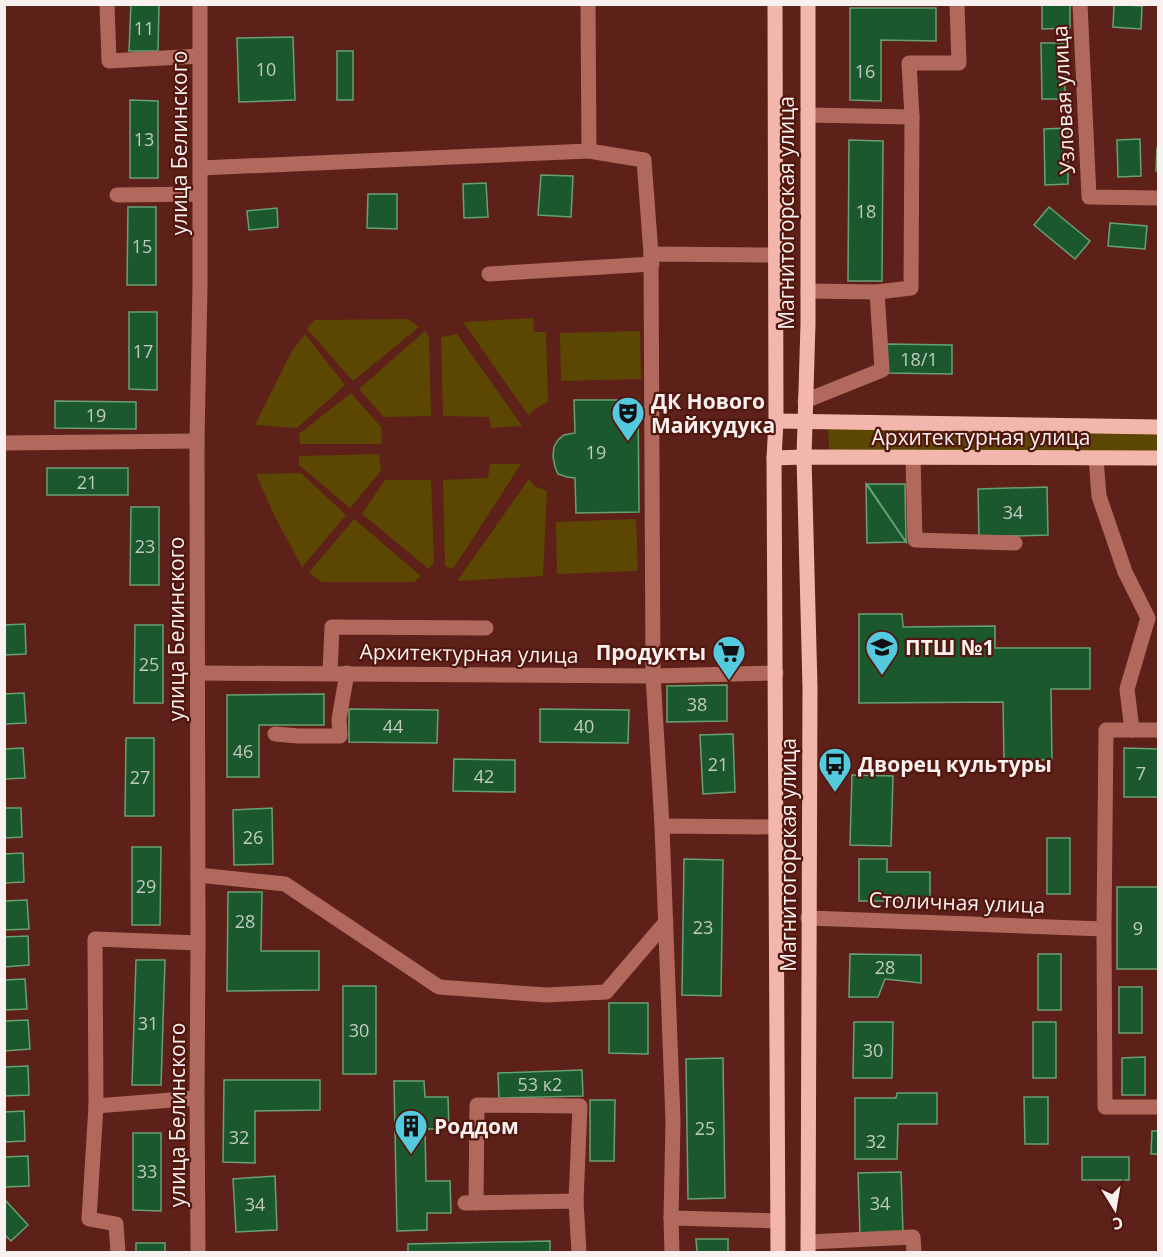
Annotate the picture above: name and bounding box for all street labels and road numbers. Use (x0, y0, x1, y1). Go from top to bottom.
street label: Узловая улица (1045, 25, 1081, 175)
street label: улица Белинского (165, 51, 193, 235)
street label: Магнитогорская улица (772, 96, 800, 330)
street label: Архитектурная улица (872, 423, 1091, 451)
street label: улица Белинского (162, 537, 190, 721)
street label: Архитектурная улица (359, 637, 579, 669)
street label: Магнитогорская улица (774, 738, 802, 972)
street label: Столичная улица (868, 885, 1046, 919)
street label: улица Белинского (163, 1023, 191, 1207)

